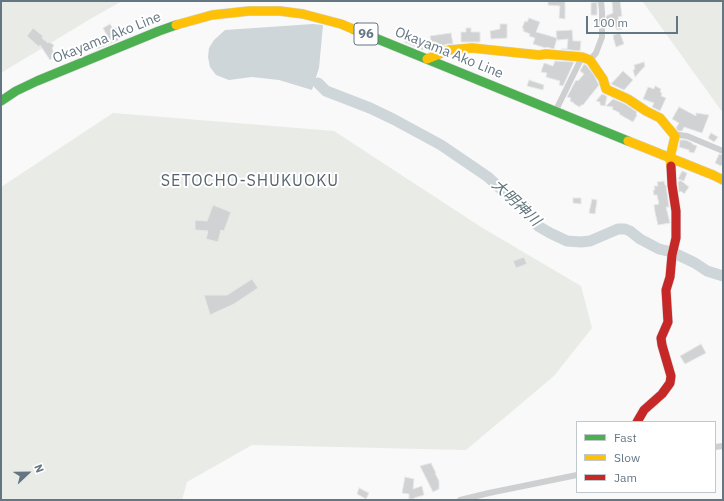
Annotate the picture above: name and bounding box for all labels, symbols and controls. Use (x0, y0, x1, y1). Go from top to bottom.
scale bar (588, 8, 680, 34)
street label: Okayama Ako Line (50, 9, 164, 67)
text: 100 m (593, 15, 628, 30)
road number: 96 (354, 23, 378, 45)
street label: Okayama Ako Line (392, 24, 506, 82)
district label: SETOCHO-SHUKUOKU (161, 171, 339, 191)
water label: 大明神川 (488, 176, 544, 230)
legend (576, 421, 716, 493)
text: Fast (614, 430, 637, 445)
text: Slow (614, 450, 640, 465)
north arrow (8, 453, 48, 493)
text: N (31, 462, 47, 475)
text: Jam (614, 470, 637, 485)

